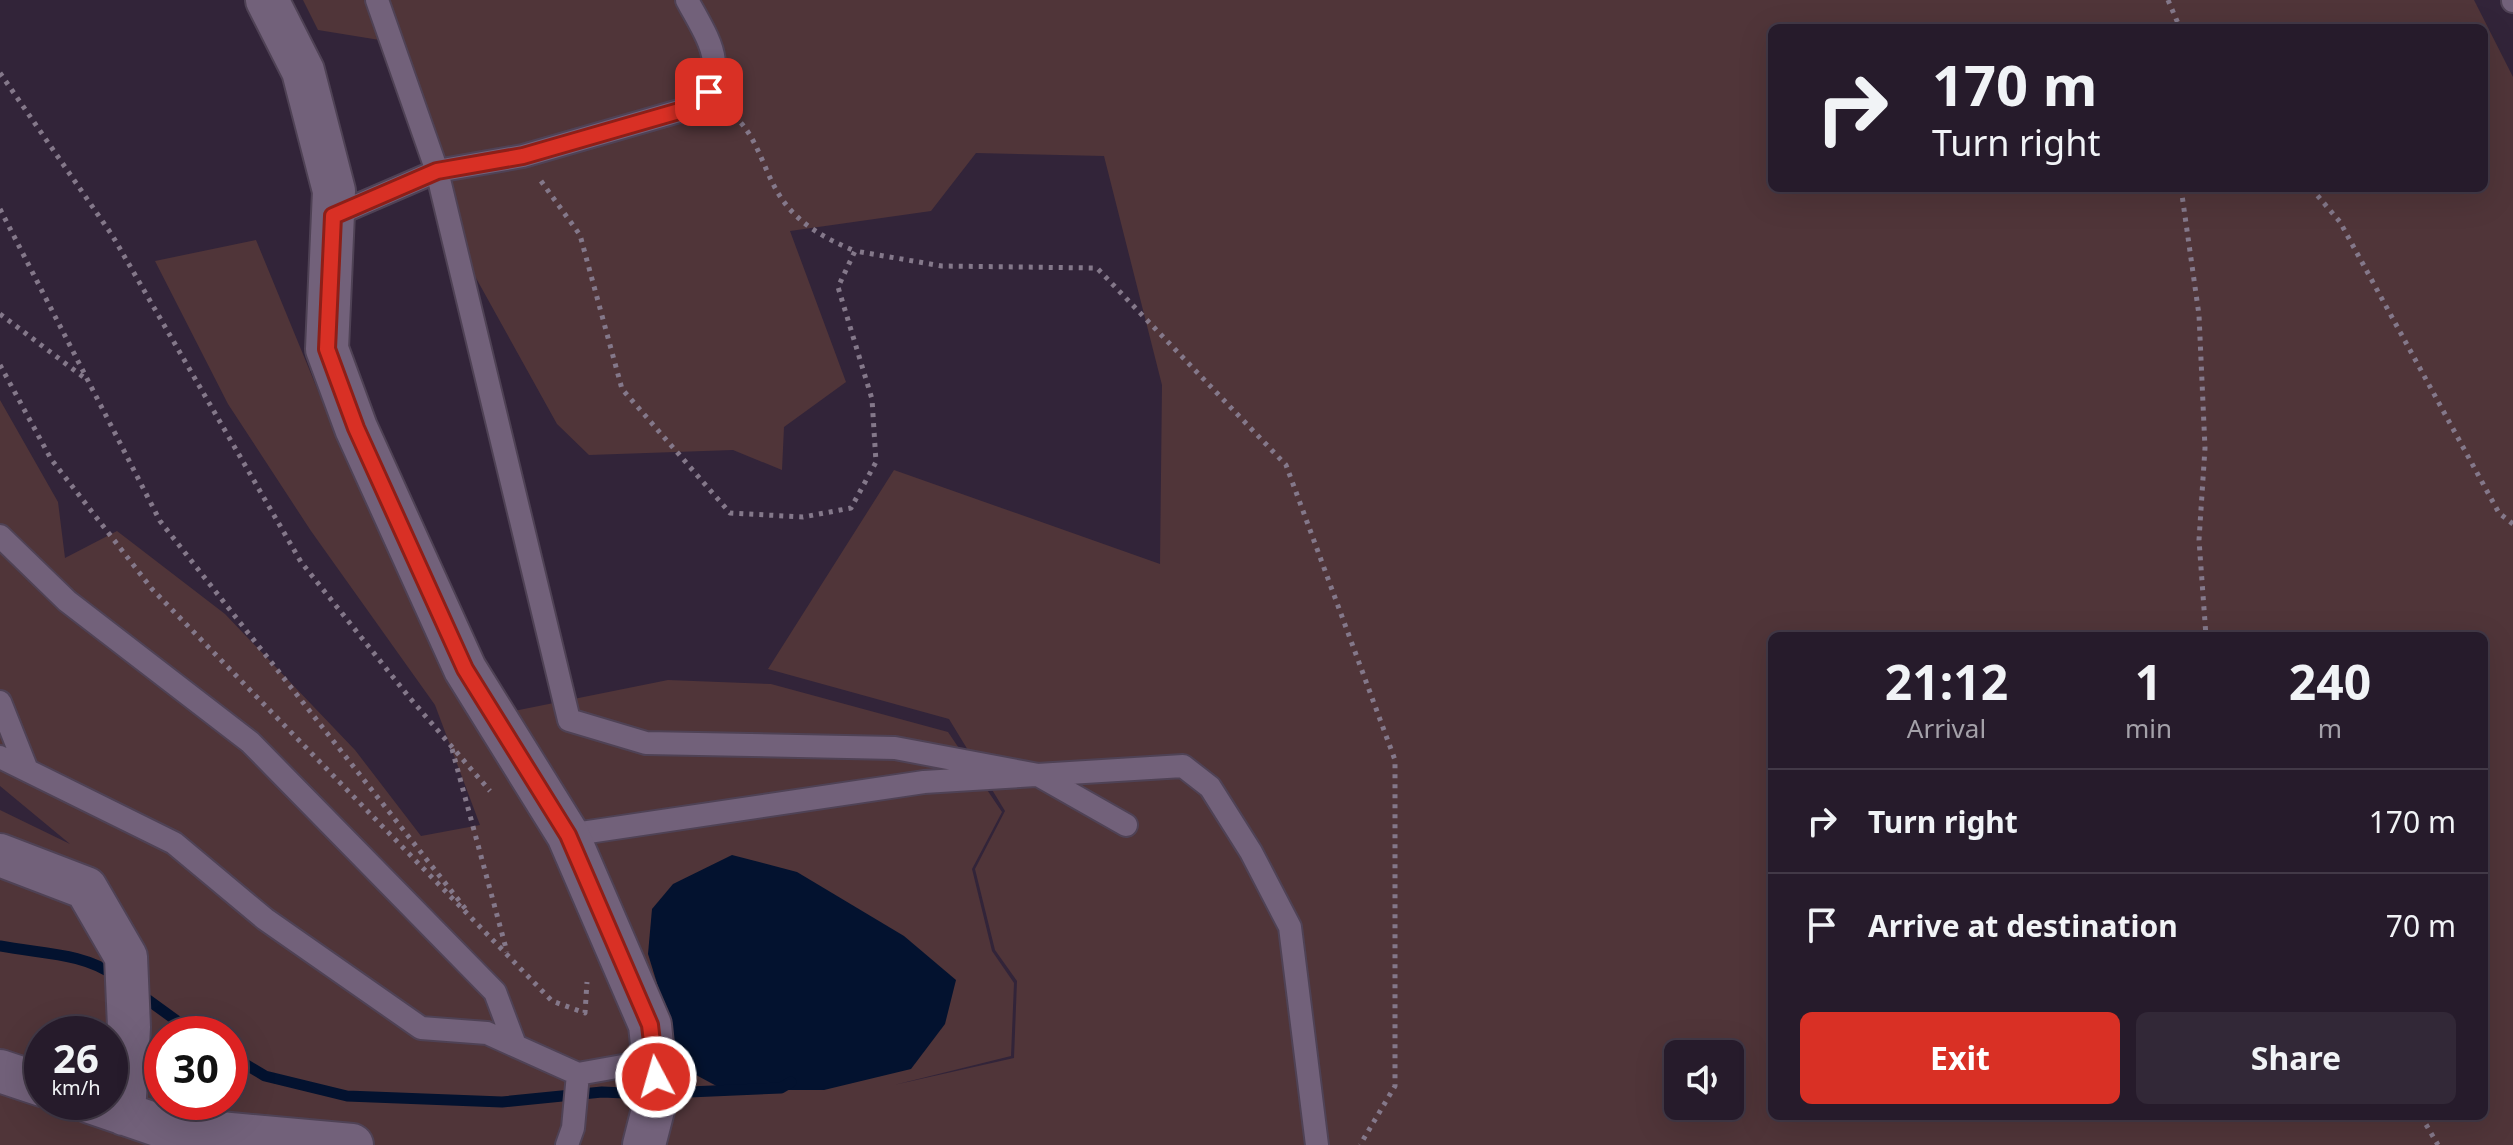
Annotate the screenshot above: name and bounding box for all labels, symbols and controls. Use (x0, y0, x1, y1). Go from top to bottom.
text: 170 m (1932, 46, 2097, 122)
icon: right (1800, 56, 1904, 160)
pin (675, 58, 743, 126)
icon: arrive (687, 70, 731, 114)
text: Turn right (1932, 118, 2100, 167)
text: 21:12 (1885, 649, 2008, 714)
text: 1 (2135, 649, 2162, 714)
text: 240 (2289, 649, 2371, 714)
text: Arrival (1907, 710, 1986, 746)
text: min (2125, 710, 2172, 746)
text: m (2318, 710, 2342, 746)
icon: right (1800, 799, 1844, 843)
text: Turn right (1868, 801, 2018, 842)
text: 170 m (2369, 801, 2456, 842)
icon: arrive (1800, 903, 1844, 947)
text: Arrive at destination (1868, 905, 2178, 946)
text: 70 m (2386, 905, 2456, 946)
button: Exit (1800, 1012, 2120, 1104)
button: Share (2136, 1012, 2456, 1104)
speed limit sign: 30 (144, 1016, 248, 1120)
text: 26 (53, 1030, 99, 1085)
position arrow (614, 1035, 698, 1119)
map controls (1664, 1040, 1744, 1120)
button: sound (1664, 1040, 1744, 1120)
text: km/h (51, 1074, 101, 1101)

